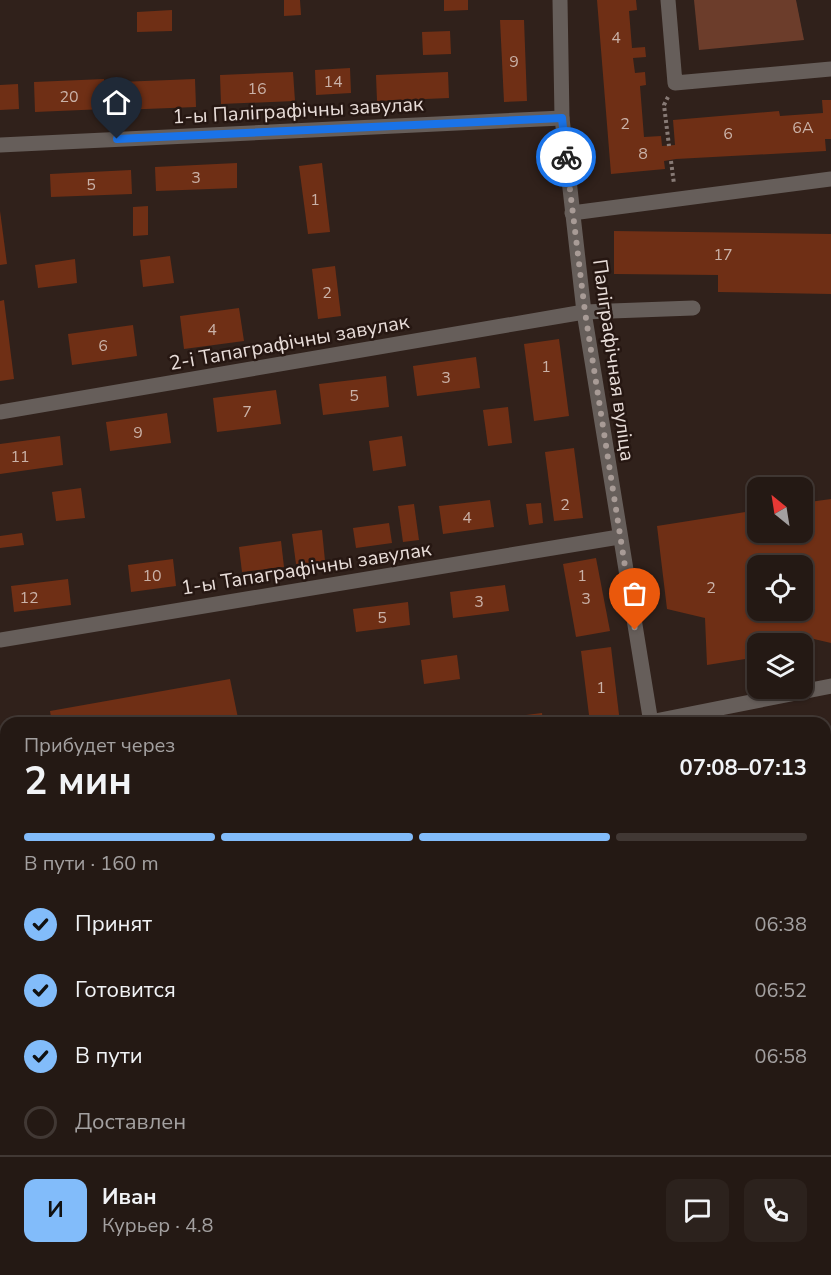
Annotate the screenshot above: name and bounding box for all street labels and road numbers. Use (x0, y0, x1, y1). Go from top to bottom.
street label: 1-ы Паліграфічны завулак (172, 90, 425, 131)
street label: Паліграфічная вуліца (586, 257, 641, 463)
street label: 2-і Тапаграфічны завулак (167, 308, 412, 377)
street label: 1-ы Тапаграфічны завулак (179, 535, 434, 602)

